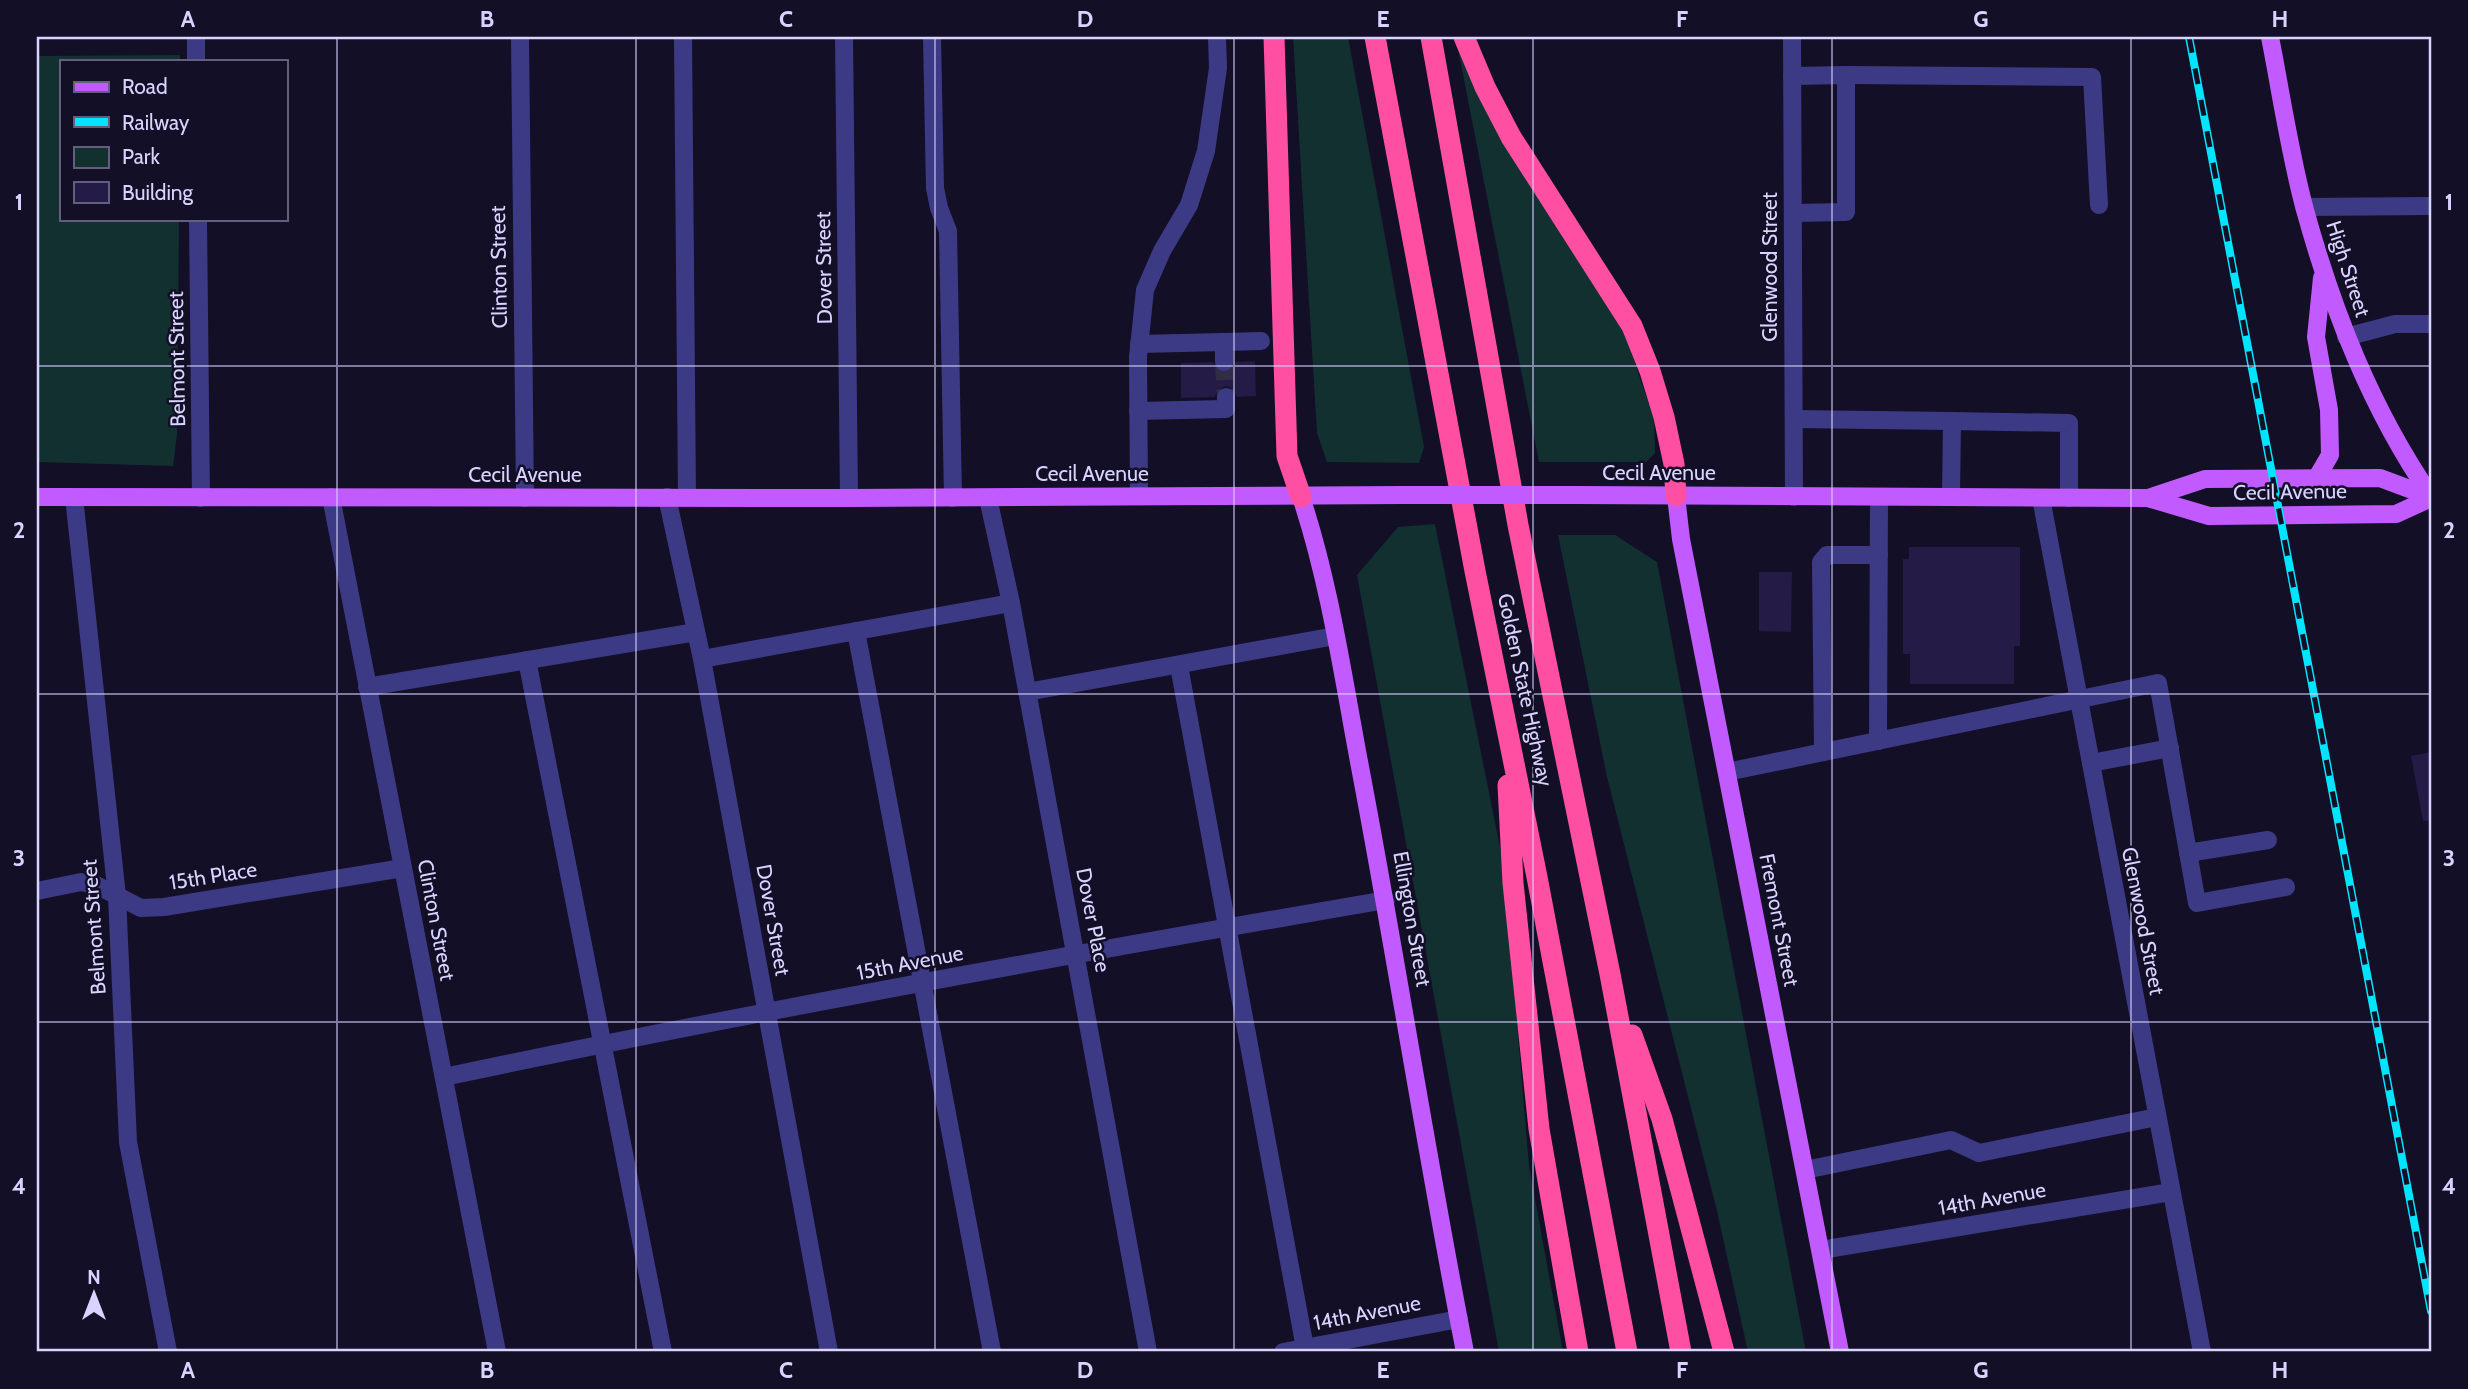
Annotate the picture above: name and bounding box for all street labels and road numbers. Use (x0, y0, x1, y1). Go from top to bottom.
street label: Glenwood Street (1757, 192, 1782, 342)
street label: Clinton Street (485, 205, 512, 329)
street label: Dover Street (810, 211, 837, 325)
street label: High Street (2321, 218, 2376, 320)
street label: Belmont Street (163, 291, 190, 427)
street label: Cecil Avenue (1602, 460, 1716, 485)
street label: Cecil Avenue (1035, 461, 1149, 486)
street label: Cecil Avenue (468, 462, 582, 487)
street label: Cecil Avenue (2233, 478, 2347, 505)
street label: Golden State Highway (1493, 591, 1558, 789)
street label: Glenwood Street (2117, 845, 2170, 997)
street label: Ellington Street (1388, 849, 1437, 989)
street label: Fremont Street (1754, 852, 1805, 988)
street label: 15th Place (167, 856, 259, 895)
street label: Clinton Street (412, 857, 460, 983)
street label: Belmont Street (76, 859, 111, 996)
street label: Dover Street (751, 862, 796, 978)
street label: Dover Place (1071, 866, 1116, 974)
street label: 15th Avenue (855, 940, 966, 985)
street label: 14th Avenue (1936, 1177, 2048, 1220)
street label: 14th Avenue (1311, 1290, 1423, 1335)

